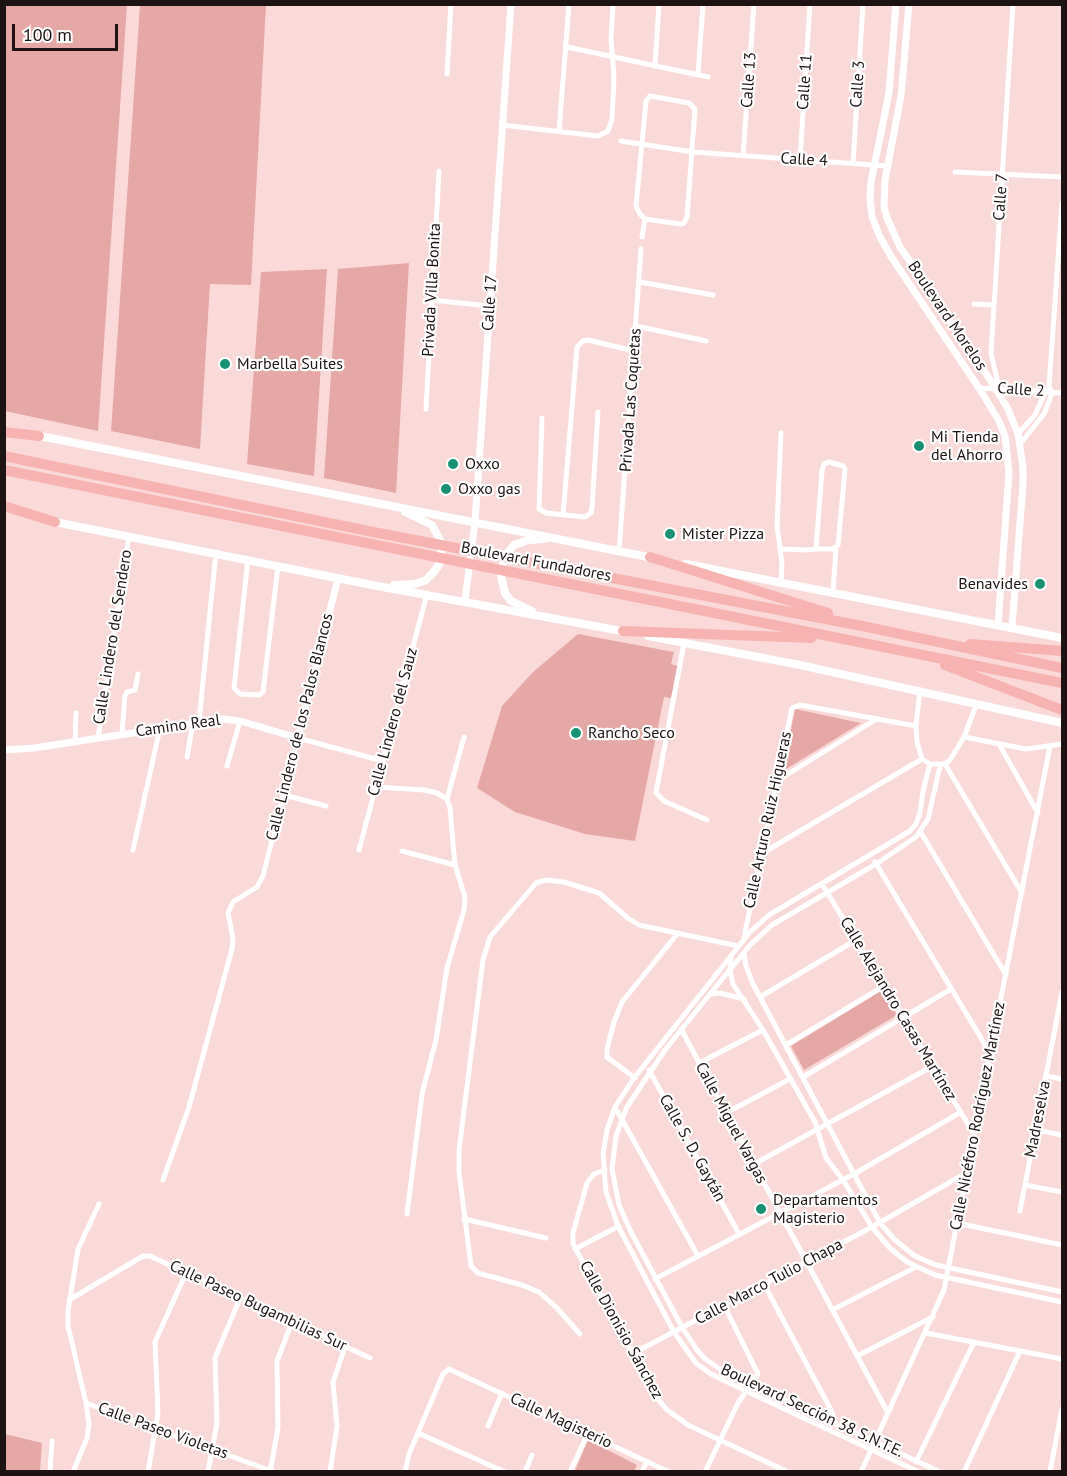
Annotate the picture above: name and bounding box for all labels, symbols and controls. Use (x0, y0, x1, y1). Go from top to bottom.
scale bar (15, 12, 122, 50)
text: 100 m (23, 23, 72, 46)
street label: Calle 13 (737, 51, 761, 109)
street label: Calle 11 (793, 53, 817, 111)
street label: Calle 3 (847, 60, 869, 108)
street label: Calle 4 (780, 149, 828, 171)
street label: Calle 7 (990, 173, 1012, 221)
street label: Privada Villa Bonita (419, 223, 445, 357)
street label: Boulevard Morelos (903, 258, 991, 374)
street label: Calle 17 (478, 274, 502, 332)
street label: Privada Las Coquetas (616, 327, 646, 473)
place label: Marbella Suites (237, 354, 343, 374)
marker: Marbella Suites (218, 357, 232, 371)
street label: Calle 2 (997, 379, 1045, 401)
place label: Mi Tienda del Ahorro (931, 427, 1003, 465)
marker: Mi Tienda del Ahorro (912, 439, 926, 453)
place label: Oxxo (465, 454, 500, 474)
marker: Oxxo (446, 457, 460, 471)
place label: Oxxo gas (458, 479, 520, 499)
marker: Oxxo gas (439, 482, 453, 496)
place label: Mister Pizza (682, 524, 764, 544)
marker: Mister Pizza (663, 527, 677, 541)
street label: Boulevard Fundadores (459, 538, 613, 586)
street label: Calle Lindero del Sendero (90, 548, 136, 726)
place label: Benavides (958, 574, 1028, 594)
marker: Benavides (1033, 577, 1047, 591)
street label: Calle Lindero de los Palos Blancos (262, 611, 338, 843)
street label: Calle Lindero del Sauz (364, 646, 422, 798)
street label: Camino Real (134, 711, 222, 741)
place label: Rancho Seco (588, 723, 675, 743)
marker: Rancho Seco (569, 726, 583, 740)
street label: Calle Arturo Ruiz Higueras (740, 730, 796, 910)
street label: Calle Alejandro Casas Martínez (835, 914, 961, 1104)
street label: Calle Nicéforo Rodríguez Martínez (946, 1000, 1010, 1232)
street label: Calle Miguel Vargas (691, 1059, 771, 1187)
street label: Madreselva (1021, 1079, 1055, 1159)
street label: Calle S. D. Gaytán (655, 1091, 729, 1205)
place label: Departamentos Magisterio (773, 1190, 878, 1228)
marker: Departamentos Magisterio (754, 1202, 768, 1216)
street label: Calle Marco Tulio Chapa (692, 1235, 846, 1329)
street label: Calle Paseo Bugambilias Sur (166, 1256, 350, 1356)
street label: Calle Dionisio Sánchez (575, 1258, 667, 1402)
street label: Boulevard Sección 38 S.N.T.E. (718, 1360, 906, 1462)
street label: Calle Magisterio (507, 1389, 615, 1453)
street label: Calle Paseo Violetas (95, 1399, 231, 1463)

